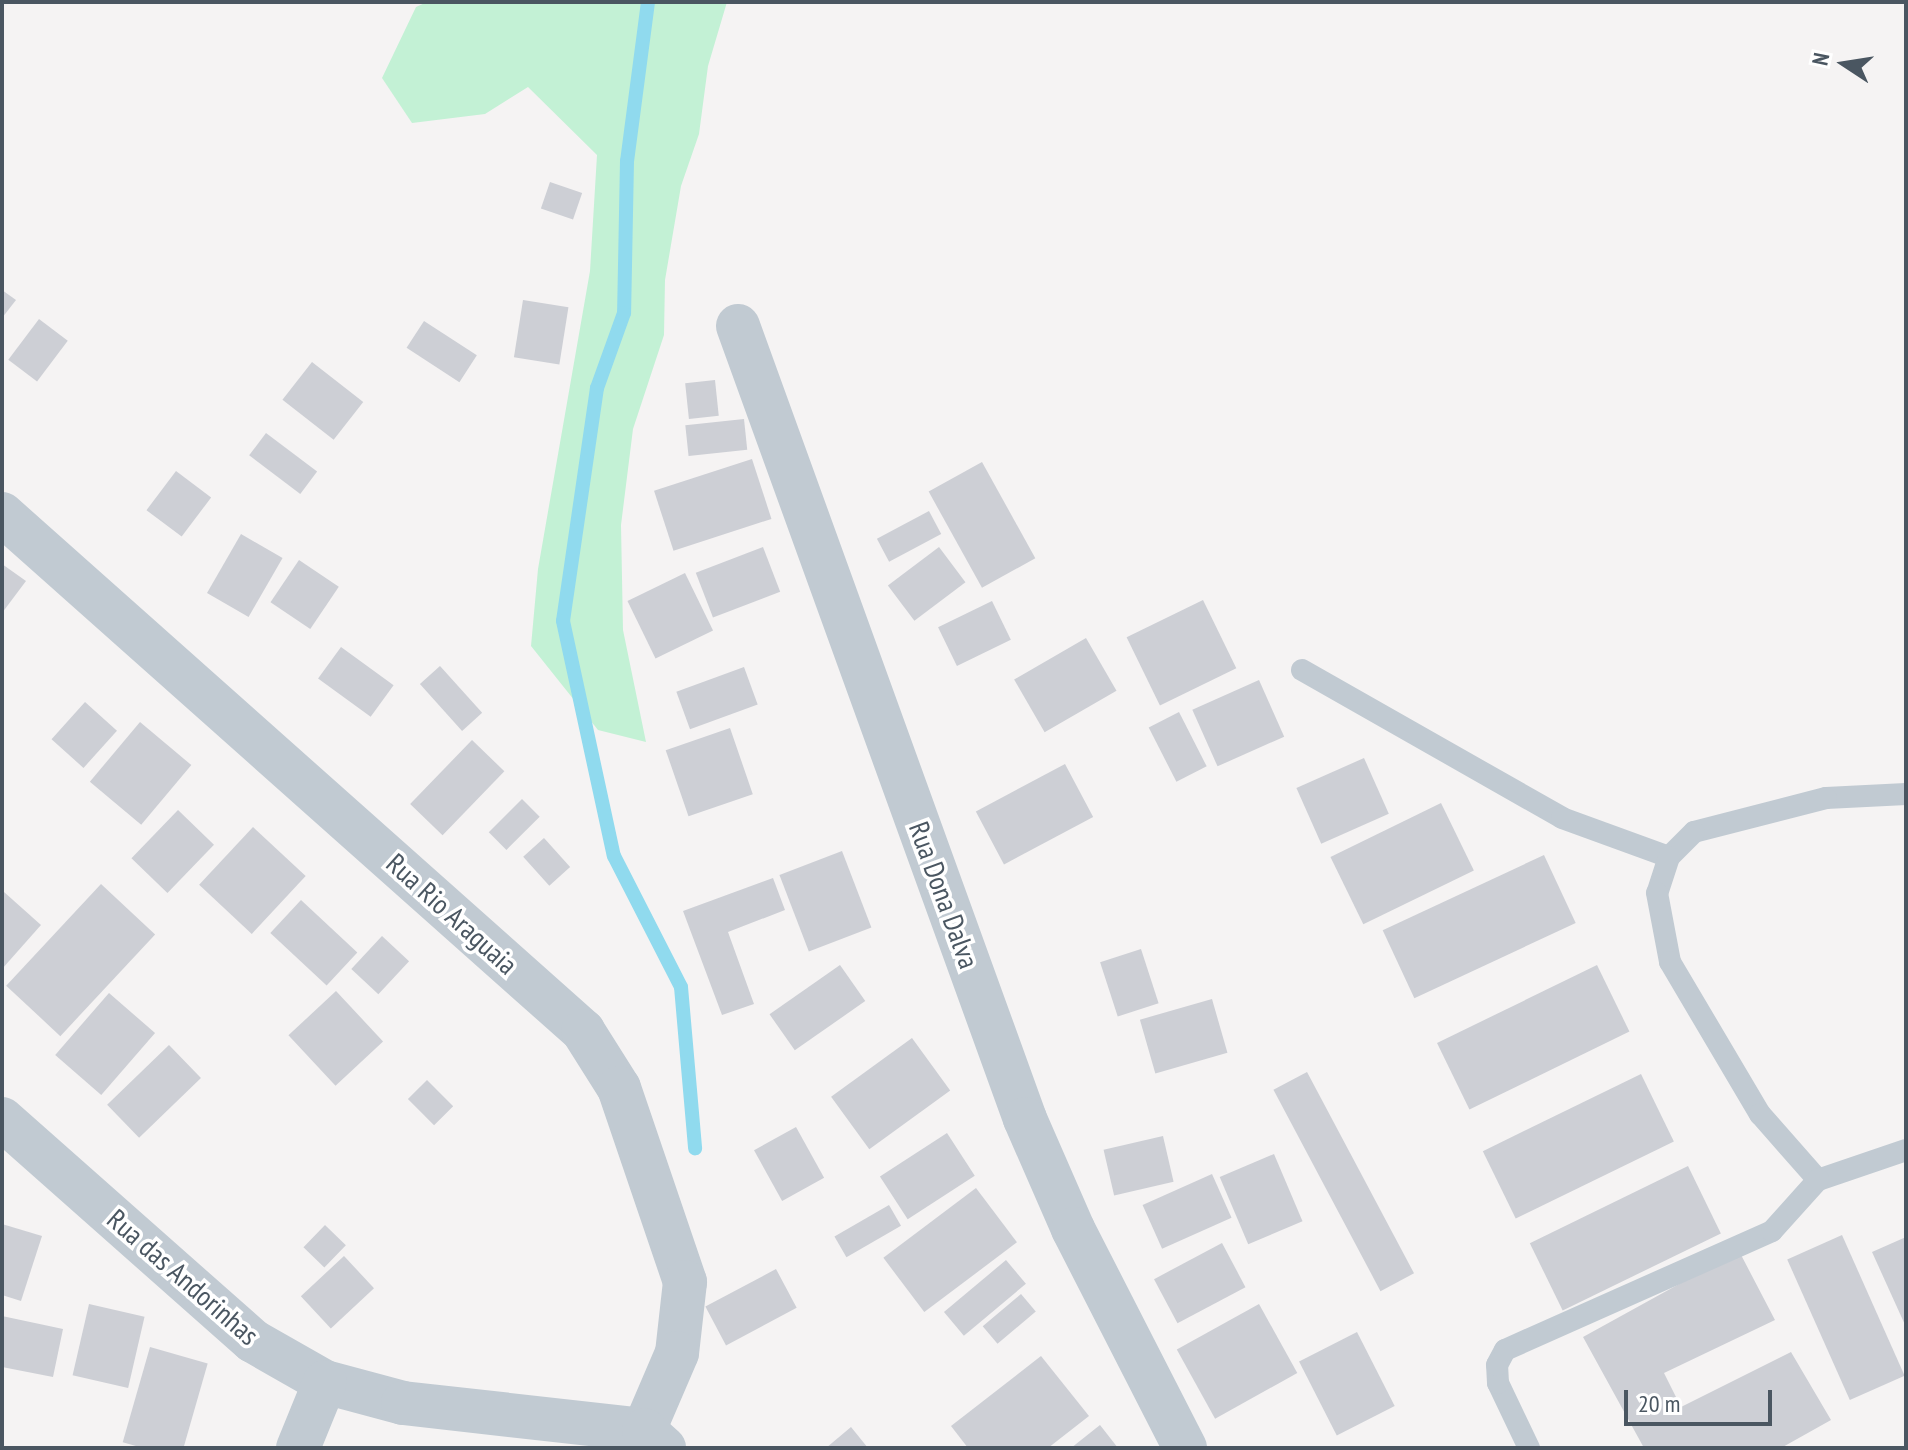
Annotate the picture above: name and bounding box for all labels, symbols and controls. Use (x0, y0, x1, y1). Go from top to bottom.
north arrow (1804, 24, 1884, 104)
text: N (1806, 50, 1835, 68)
street label: Rua Dona Dalva (902, 817, 986, 973)
street label: Rua Rio Araguaia (379, 846, 525, 982)
street label: Rua das Andorinhas (100, 1202, 266, 1352)
scale bar (1628, 1374, 1776, 1424)
text: 20 m (1638, 1388, 1680, 1419)

